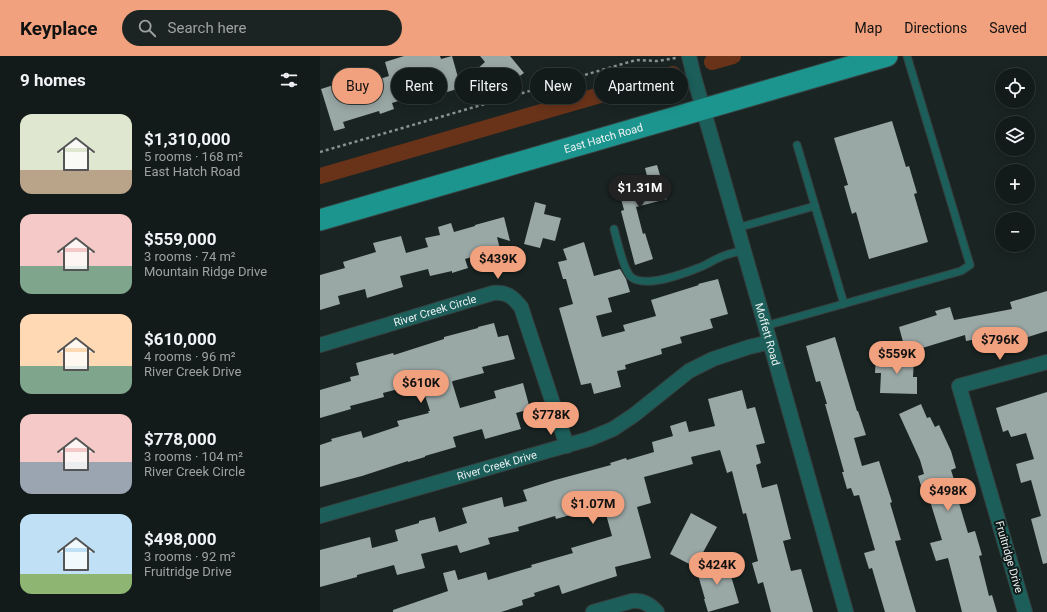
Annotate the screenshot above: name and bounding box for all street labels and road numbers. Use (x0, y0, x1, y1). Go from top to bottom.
street label: East Hatch Road (562, 120, 644, 156)
street label: River Creek Circle (392, 292, 478, 329)
street label: Moffett Road (753, 301, 783, 367)
street label: River Creek Drive (455, 448, 539, 483)
street label: Fruitridge Drive (993, 520, 1026, 595)

